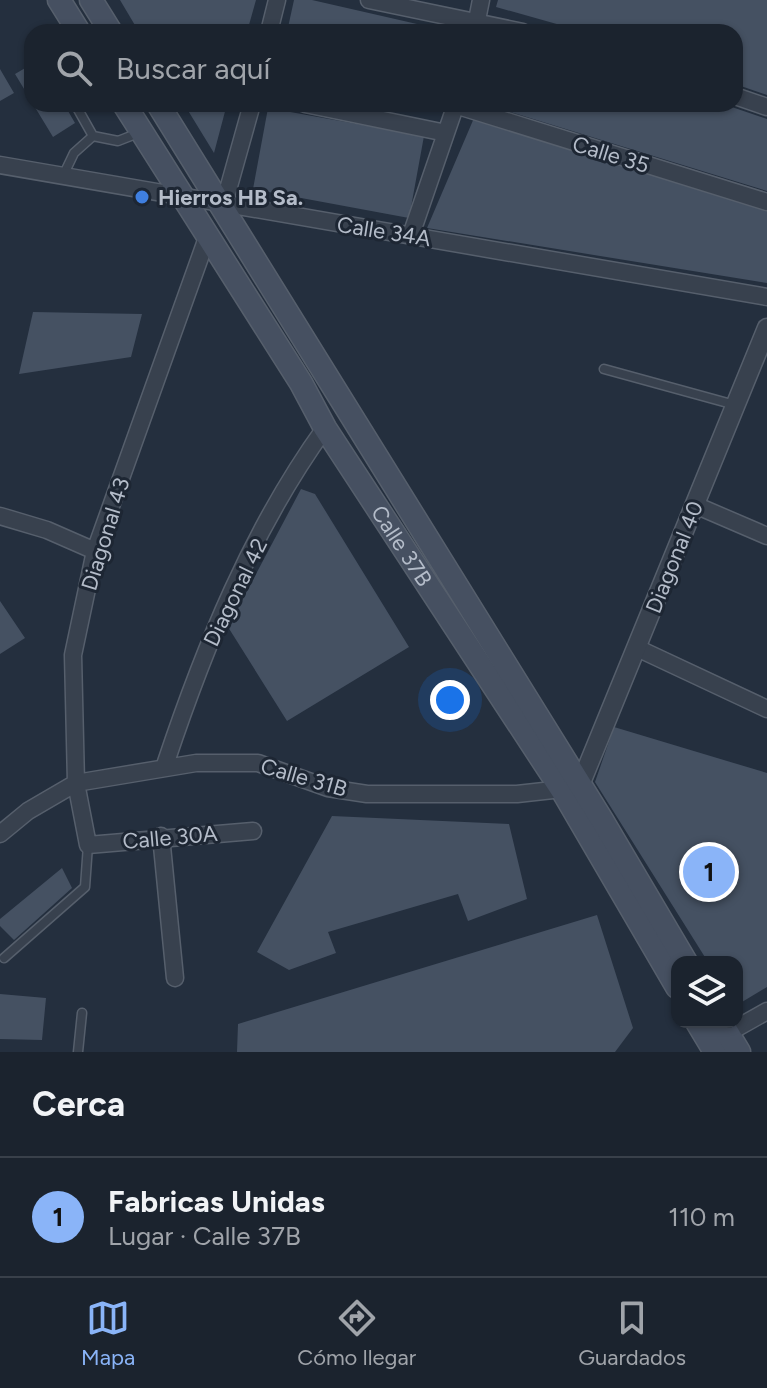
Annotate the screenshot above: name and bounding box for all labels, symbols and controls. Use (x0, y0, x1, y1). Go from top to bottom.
search box (24, 24, 743, 112)
icon: search (52, 46, 96, 90)
text: Buscar aquí (116, 50, 270, 87)
street label: Calle 35 (569, 130, 652, 179)
place label: Hierros HB Sa. (158, 184, 303, 211)
marker: Hierros HB Sa. (133, 188, 151, 206)
street label: Calle 34A (335, 211, 433, 252)
street label: Diagonal 43 (76, 474, 135, 594)
street label: Diagonal 40 (640, 497, 709, 617)
street label: Calle 37B (365, 500, 438, 592)
street label: Diagonal 42 (198, 534, 273, 651)
your location (430, 680, 470, 720)
street label: Calle 31B (258, 752, 350, 803)
street label: Calle 30A (121, 820, 219, 855)
pin: 1 (683, 842, 735, 902)
map controls (671, 956, 743, 1028)
button: layers (671, 956, 743, 1028)
text: Cerca (32, 1084, 125, 1125)
text: Fabricas Unidas (108, 1183, 325, 1220)
text: 1 (53, 1201, 63, 1233)
text: 110 m (668, 1201, 735, 1233)
text: Lugar · Calle 37B (108, 1220, 301, 1252)
tab: Mapa (81, 1296, 135, 1371)
tab: Cómo llegar (297, 1296, 416, 1371)
tab: Guardados (578, 1296, 686, 1371)

